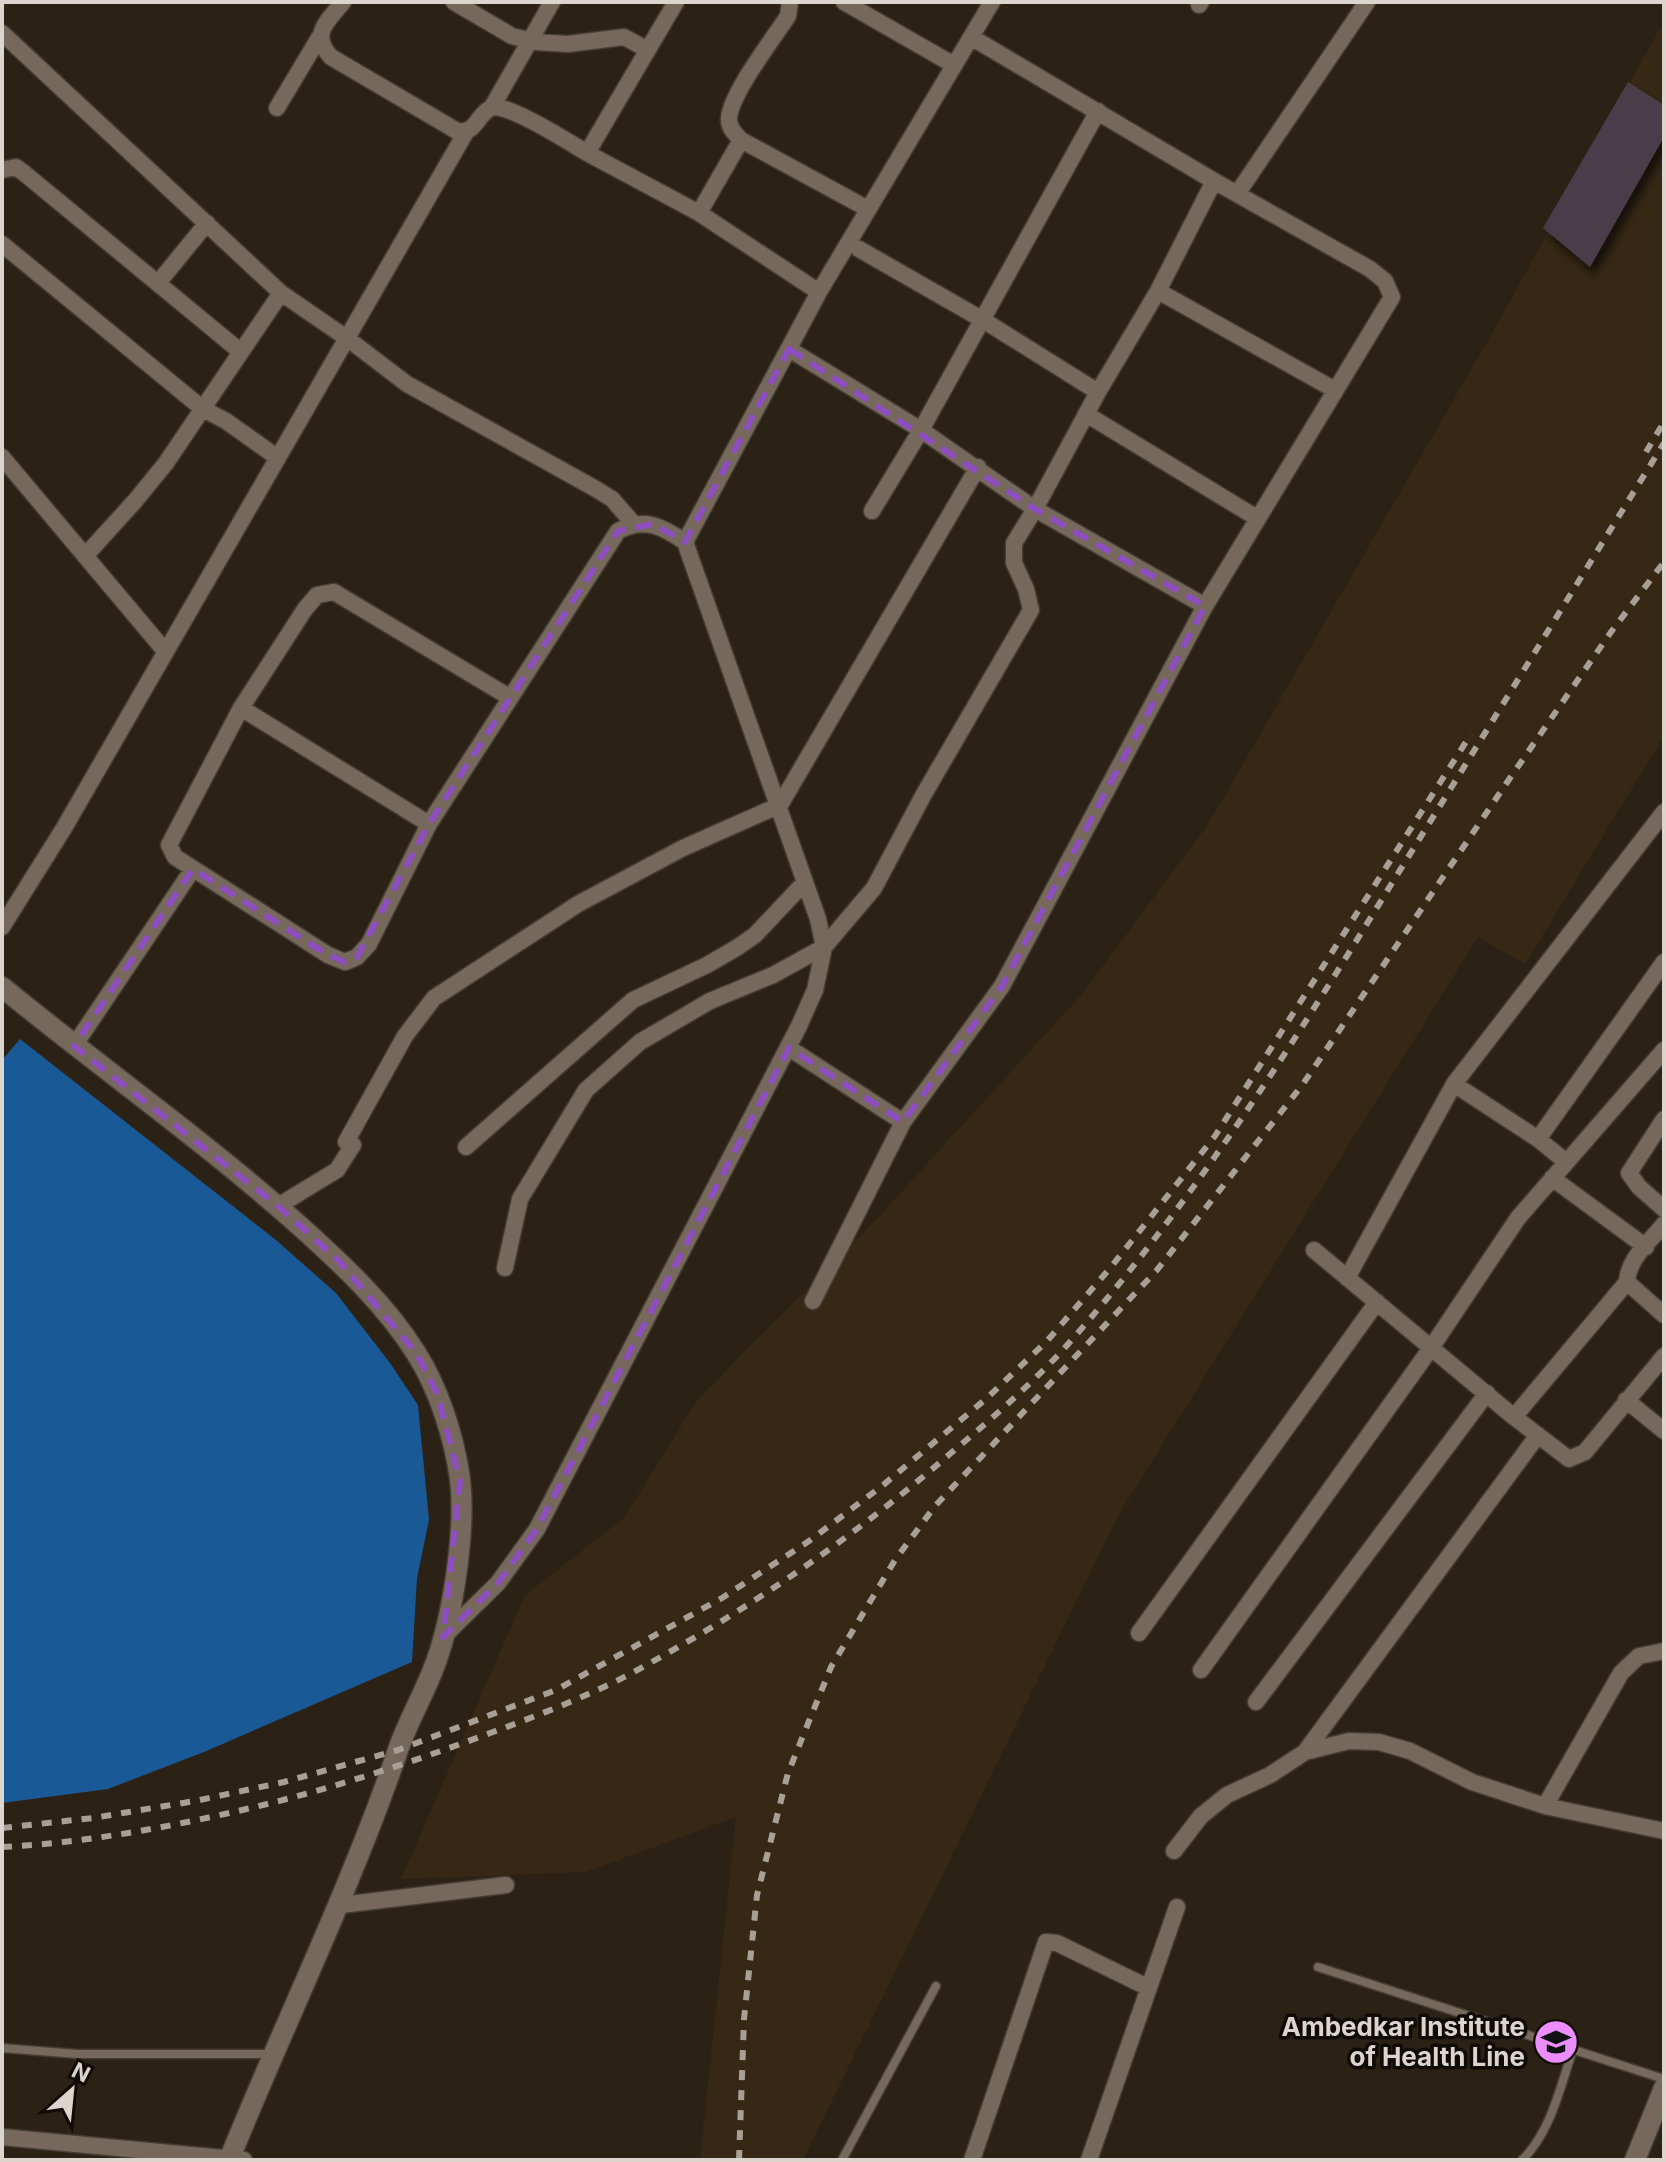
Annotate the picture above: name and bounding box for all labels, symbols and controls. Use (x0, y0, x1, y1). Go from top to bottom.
place label: Ambedkar Institute of Health Line (1282, 2011, 1525, 2072)
school or university icon: Ambedkar Institute of Health Line (1532, 2018, 1580, 2066)
north arrow (32, 2050, 112, 2130)
text: N (68, 2057, 94, 2088)

